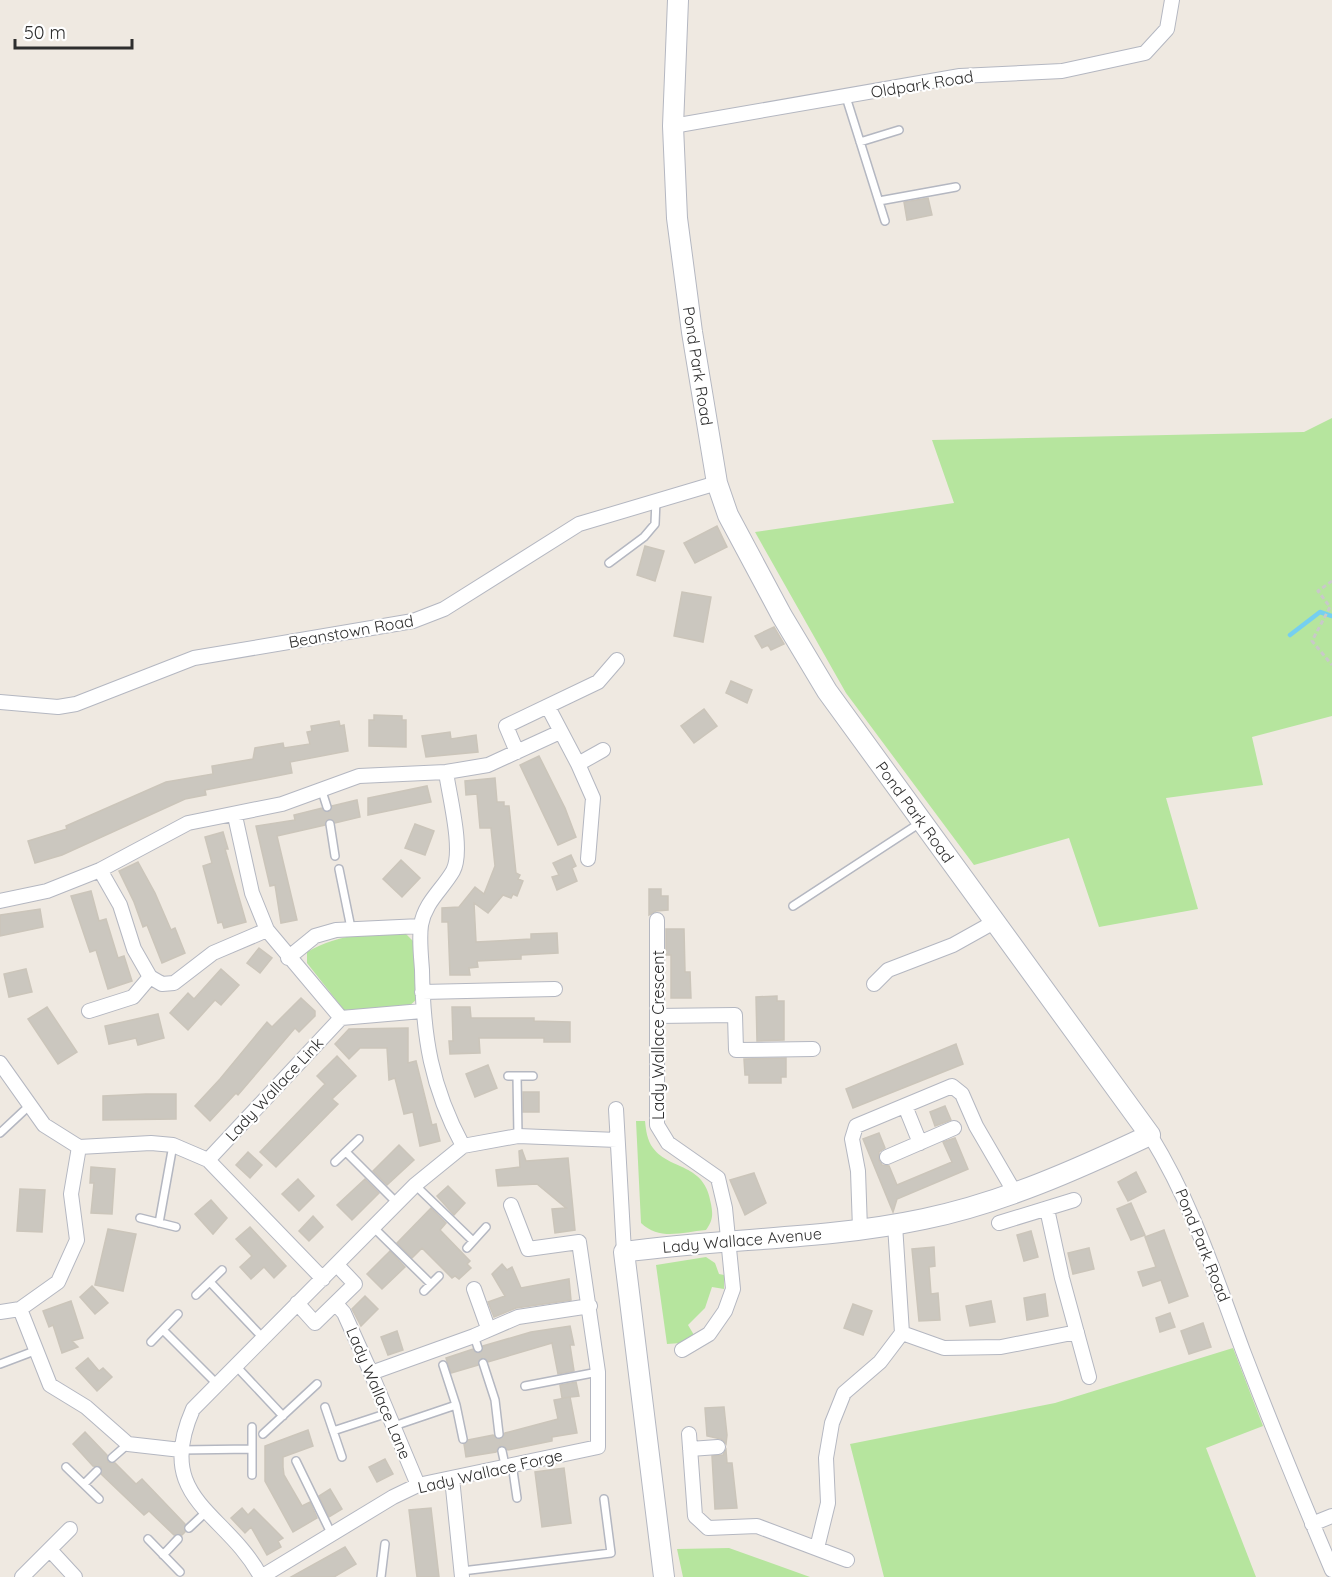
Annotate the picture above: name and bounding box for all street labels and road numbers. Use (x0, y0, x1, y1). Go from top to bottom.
street label: Oldpark Road (869, 66, 975, 102)
street label: Pond Park Road (679, 305, 717, 427)
street label: Beanstown Road (287, 610, 415, 652)
street label: Pond Park Road (872, 757, 958, 867)
street label: Lady Wallace Crescent (648, 950, 668, 1120)
street label: Lady Wallace Link (221, 1033, 327, 1145)
street label: Pond Park Road (1171, 1185, 1235, 1305)
street label: Lady Wallace Avenue (662, 1223, 822, 1257)
street label: Lady Wallace Lane (342, 1324, 416, 1462)
street label: Lady Wallace Forge (416, 1445, 564, 1497)

